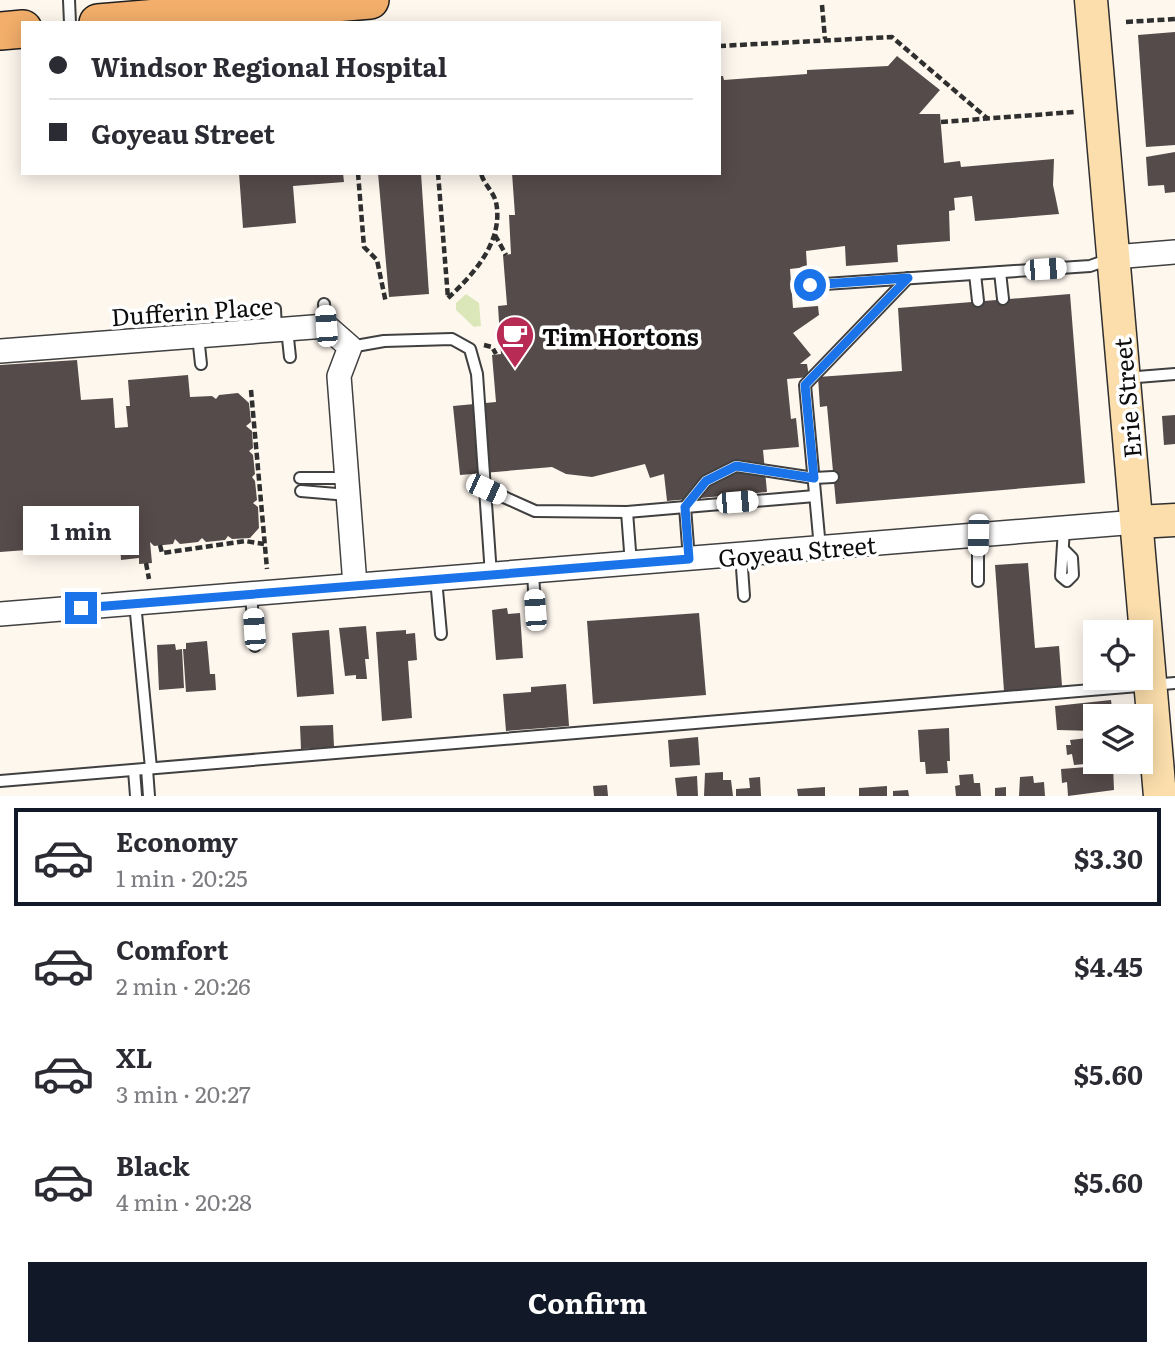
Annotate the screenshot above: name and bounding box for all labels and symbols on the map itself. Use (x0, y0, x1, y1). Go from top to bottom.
car (1024, 257, 1067, 281)
route start (794, 269, 826, 301)
street label: Dufferin Place (110, 287, 274, 333)
car (315, 304, 338, 348)
cafe icon: Tim Hortons (494, 314, 536, 369)
place label: Tim Hortons (542, 318, 699, 353)
street label: Erie Street (1103, 336, 1149, 460)
car (463, 471, 510, 507)
car (716, 490, 759, 514)
callout: 1 min (23, 506, 139, 556)
car (968, 514, 989, 556)
street label: Goyeau Street (717, 526, 878, 574)
car (524, 588, 547, 632)
route end (65, 592, 97, 624)
car (243, 607, 266, 651)

